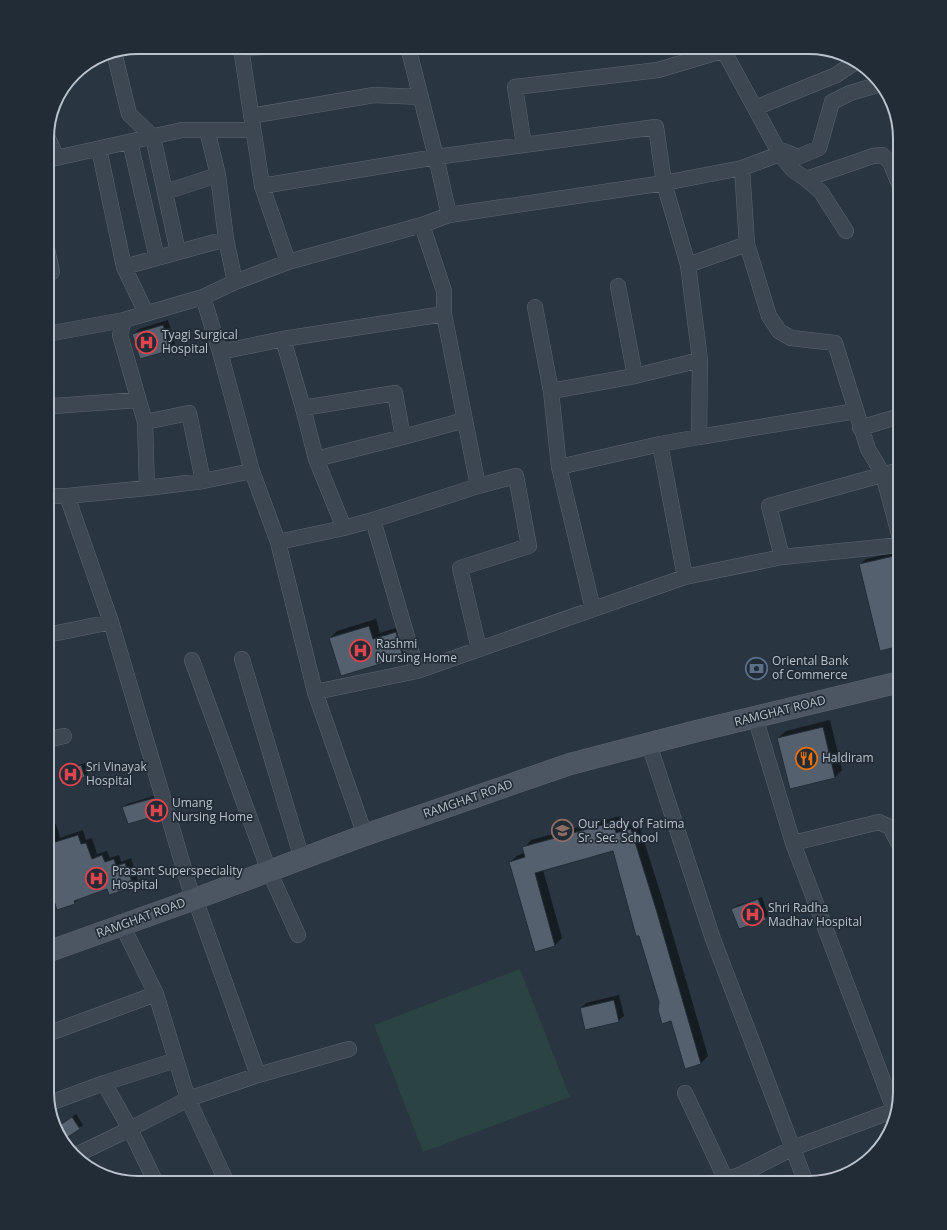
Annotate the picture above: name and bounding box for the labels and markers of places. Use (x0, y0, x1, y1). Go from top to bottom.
place label: Tyagi Surgical Hospital (162, 326, 238, 357)
hospital icon: Tyagi Surgical Hospital (133, 329, 159, 355)
place label: Rashmi Nursing Home (376, 635, 457, 666)
hospital icon: Rashmi Nursing Home (347, 638, 373, 664)
place label: Oriental Bank of Commerce (772, 652, 849, 683)
bank icon: Oriental Bank of Commerce (743, 655, 769, 681)
restaurant icon: Haldiram (793, 745, 819, 771)
place label: Haldiram (822, 749, 874, 766)
place label: Sri Vinayak Hospital (86, 758, 148, 789)
hospital icon: Sri Vinayak Hospital (58, 761, 84, 787)
place label: Umang Nursing Home (172, 794, 253, 825)
hospital icon: Umang Nursing Home (143, 797, 169, 823)
place label: Our Lady of Fatima Sr. Sec. School (578, 815, 684, 846)
school or university icon: Our Lady of Fatima Sr. Sec. School (550, 818, 576, 844)
place label: Prasant Superspeciality Hospital (112, 862, 243, 893)
hospital icon: Prasant Superspeciality Hospital (83, 865, 109, 891)
place label: Shri Radha Madhav Hospital (768, 899, 862, 930)
hospital icon: Shri Radha Madhav Hospital (739, 902, 765, 928)

